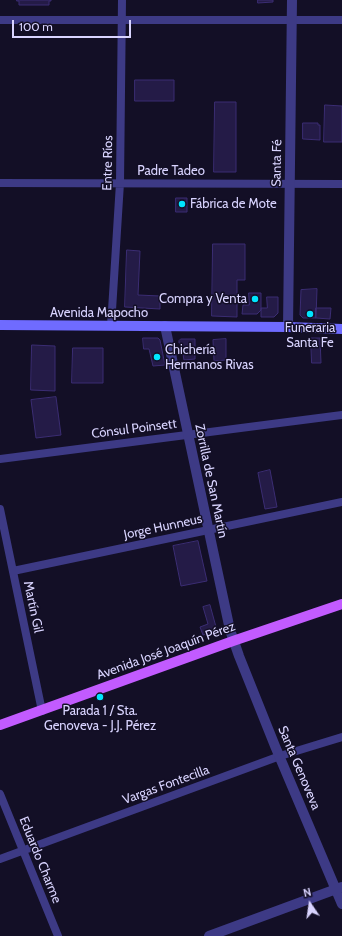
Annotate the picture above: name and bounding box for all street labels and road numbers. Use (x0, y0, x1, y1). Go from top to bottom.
street label: Entre Ríos (100, 135, 116, 191)
street label: Santa Fé (269, 139, 285, 187)
street label: Padre Tadeo (137, 163, 205, 179)
street label: Avenida Mapocho (50, 305, 148, 321)
street label: Cónsul Poinsett (91, 416, 177, 442)
street label: Zorrilla de San Martín (191, 423, 231, 539)
street label: Jorge Hunneus (122, 511, 204, 543)
street label: Martín Gil (20, 580, 46, 634)
street label: Avenida José Joaquín Pérez (95, 619, 237, 683)
street label: Santa Genoveva (274, 724, 324, 812)
street label: Vargas Fontecilla (120, 762, 212, 808)
street label: Eduardo Charme (16, 814, 64, 906)

